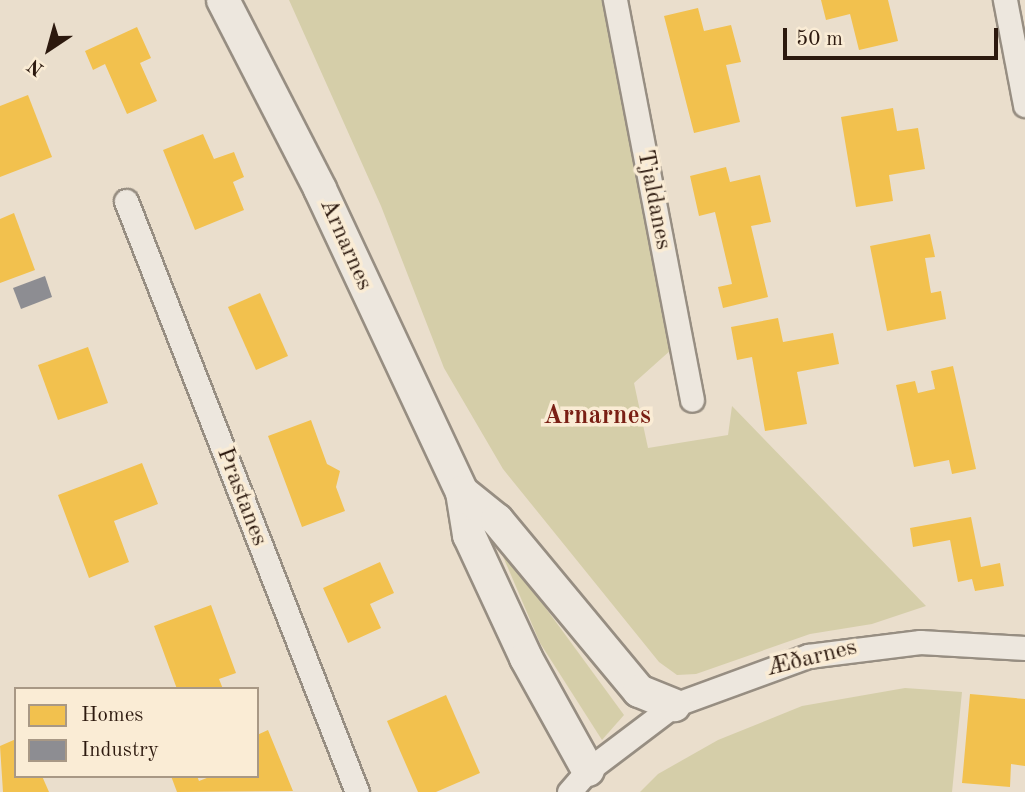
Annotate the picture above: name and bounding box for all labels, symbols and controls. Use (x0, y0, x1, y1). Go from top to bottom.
north arrow (14, 14, 84, 84)
scale bar (787, 14, 1002, 58)
text: 50 m (796, 29, 843, 50)
text: N (25, 54, 48, 78)
street label: Tjaldanes (629, 148, 677, 252)
street label: Arnarnes (312, 195, 378, 295)
district label: Arnarnes (543, 401, 651, 433)
street label: Þrastanes (209, 444, 273, 550)
street label: Æðarnes (764, 634, 860, 684)
legend (14, 687, 259, 778)
text: Homes (81, 705, 143, 726)
text: Industry (81, 740, 159, 761)

